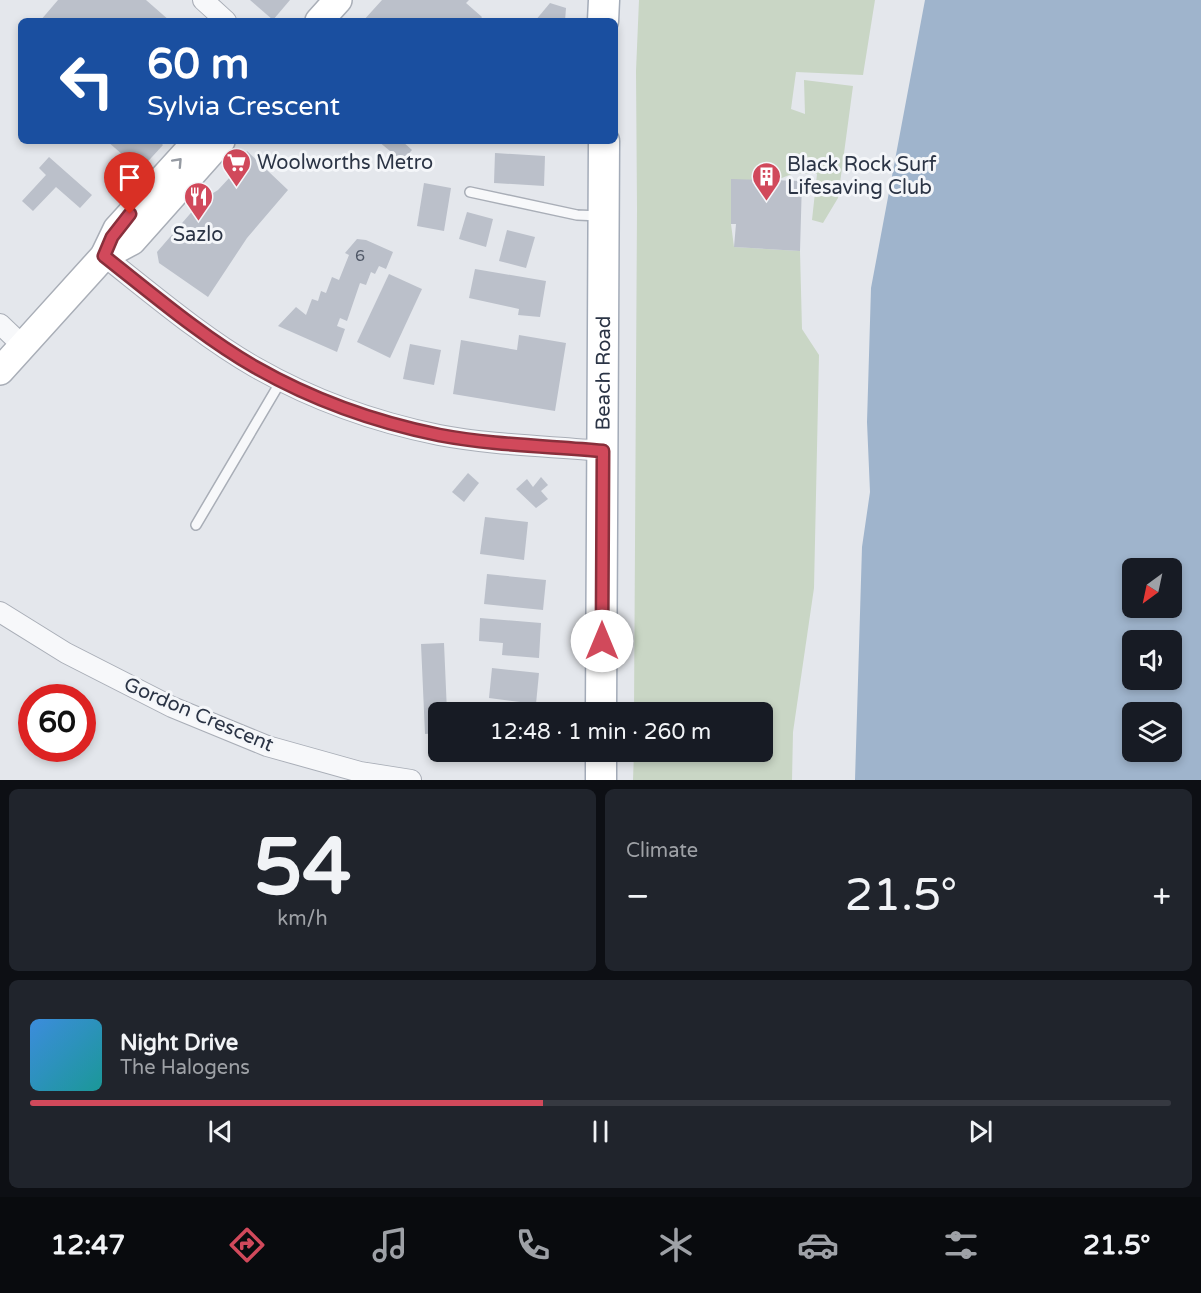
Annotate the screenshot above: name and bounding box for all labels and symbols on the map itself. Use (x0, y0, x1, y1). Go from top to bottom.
supermarket icon: Woolworths Metro (220, 146, 252, 188)
place label: Woolworths Metro (257, 151, 433, 175)
pin (104, 152, 155, 214)
place label: Black Rock Surf Lifesaving Club (787, 153, 937, 200)
one-way arrow (171, 158, 182, 168)
building icon: Black Rock Surf Lifesaving Club (750, 160, 782, 202)
restaurant icon: Sazlo (182, 180, 214, 222)
place label: Sazlo (173, 223, 223, 247)
house number: 6 (355, 246, 365, 266)
street label: Beach Road (591, 316, 616, 430)
north arrow (1122, 558, 1182, 618)
position arrow (570, 609, 634, 673)
street label: Gordon Crescent (120, 673, 277, 757)
speed limit sign: 60 (18, 684, 96, 762)

